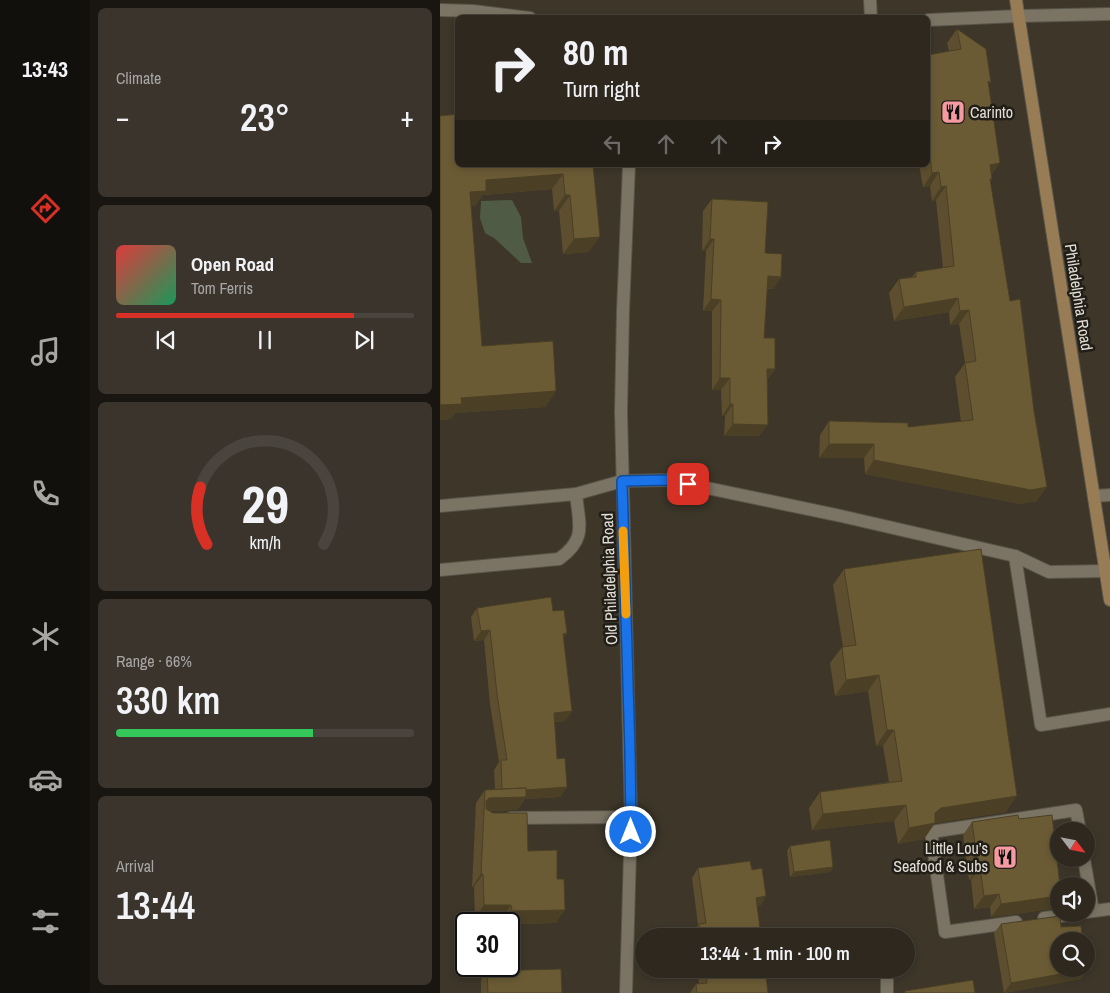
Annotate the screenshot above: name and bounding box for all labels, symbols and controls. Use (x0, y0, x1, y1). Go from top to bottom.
text: 80 m (563, 29, 628, 76)
icon: right (480, 35, 545, 100)
text: 13:43 (22, 54, 68, 84)
text: Climate (116, 67, 161, 89)
text: Turn right (563, 74, 640, 104)
text: 23° (240, 92, 290, 143)
text: − (116, 98, 129, 136)
text: + (401, 98, 414, 136)
restaurant icon: Carinto (940, 99, 966, 125)
place label: Carinto (970, 101, 1013, 123)
icon: left (599, 130, 627, 158)
icon: ahead (652, 130, 680, 158)
icon: ahead (705, 130, 733, 158)
icon: right (758, 130, 786, 158)
icon: directions (28, 191, 63, 226)
street label: Philadelphia Road (1060, 242, 1098, 352)
text: Open Road (191, 251, 274, 277)
text: Tom Ferris (191, 277, 253, 299)
icon: previous (152, 326, 180, 354)
icon: pause (251, 326, 279, 354)
icon: next (350, 326, 378, 354)
icon: music (28, 334, 63, 369)
pin (667, 463, 709, 505)
text: 29 (241, 469, 289, 539)
icon: arrive (674, 470, 702, 498)
icon: phone (28, 476, 63, 511)
street label: Old Philadelphia Road (596, 513, 622, 645)
text: km/h (249, 531, 281, 555)
icon: climate (28, 619, 63, 654)
text: Range · 66% (116, 650, 192, 672)
text: 330 km (116, 675, 220, 726)
icon: car (28, 762, 63, 797)
position arrow (604, 805, 656, 857)
north arrow (1050, 822, 1095, 868)
map controls (1050, 822, 1095, 977)
place label: Little Lou’s Seafood & Subs (893, 837, 988, 877)
restaurant icon: Little Lou’s Seafood & Subs (992, 844, 1018, 870)
text: Arrival (116, 855, 154, 877)
button: sound (1050, 877, 1095, 922)
text: 13:44 (116, 880, 195, 931)
icon: filters (28, 904, 63, 939)
speed limit sign: 30 (455, 912, 520, 977)
button: search (1050, 932, 1095, 977)
text: 13:44 · 1 min · 100 m (700, 940, 850, 966)

